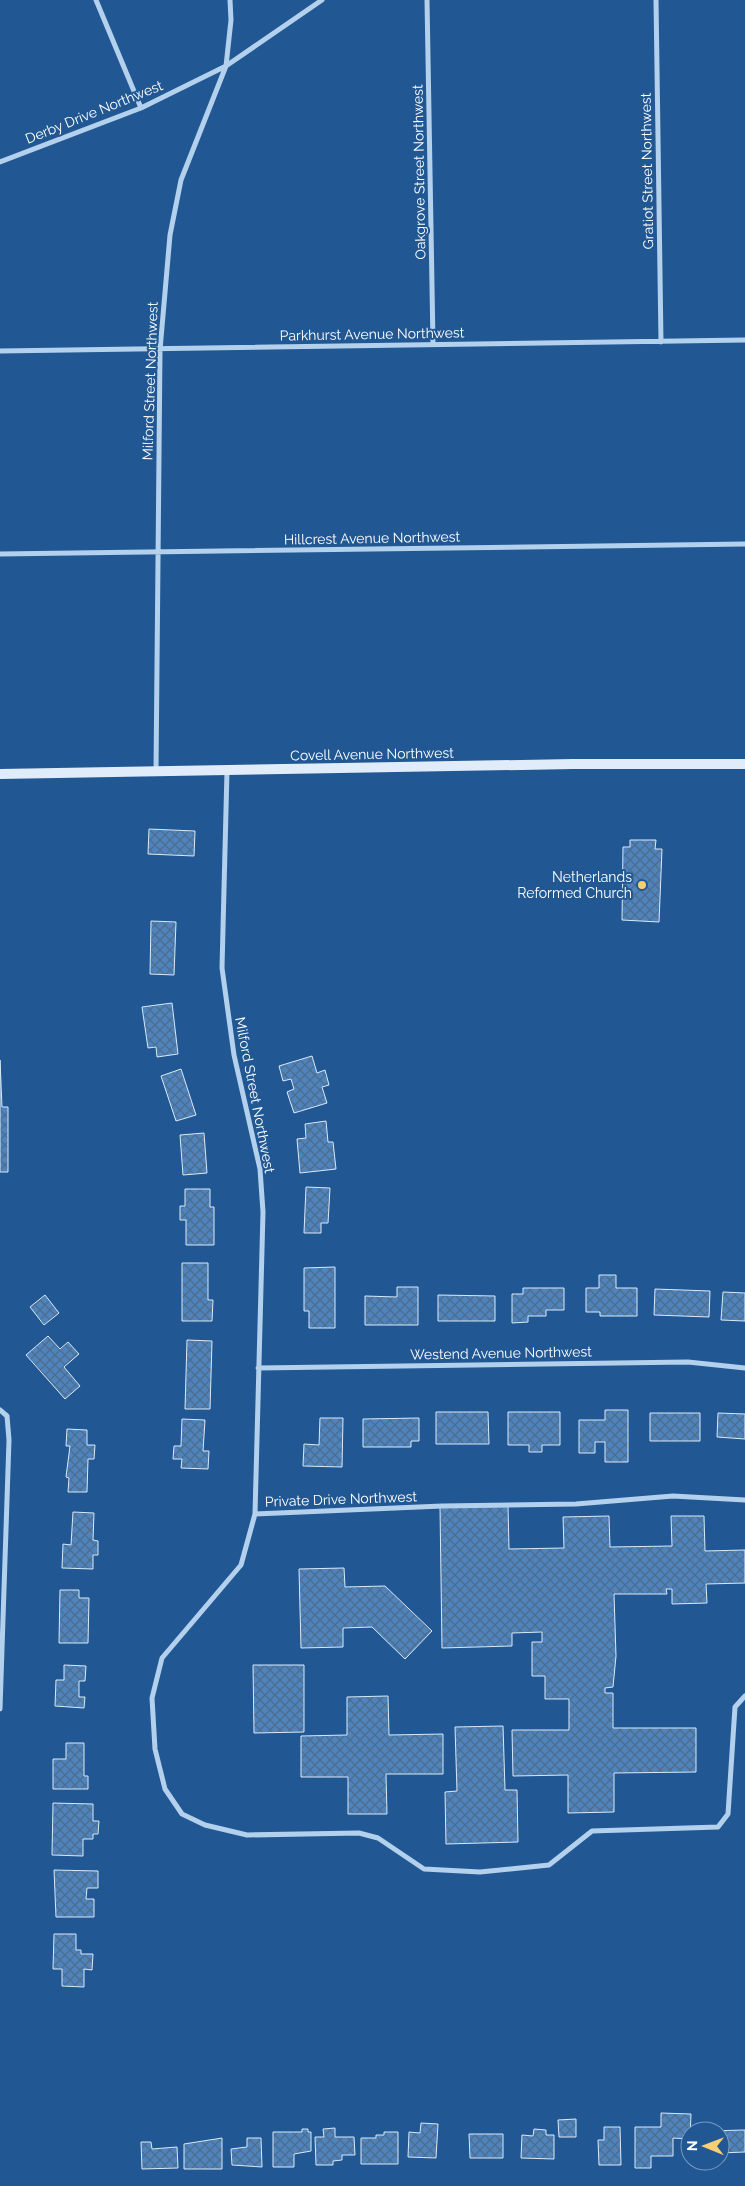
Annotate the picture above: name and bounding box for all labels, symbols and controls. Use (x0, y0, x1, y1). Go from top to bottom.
street label: Derby Drive Northwest (23, 77, 165, 147)
street label: Oakgrove Street Northwest (409, 84, 429, 260)
street label: Gratiot Street Northwest (638, 92, 656, 249)
street label: Milford Street Northwest (139, 301, 161, 461)
street label: Parkhurst Avenue Northwest (280, 324, 465, 344)
street label: Hillcrest Avenue Northwest (284, 528, 461, 548)
street label: Covell Avenue Northwest (290, 745, 454, 763)
place label: Netherlands Reformed Church (517, 869, 632, 901)
marker: Netherlands Reformed Church (636, 879, 648, 891)
street label: Milford Street Northwest (232, 1016, 278, 1175)
street label: Westend Avenue Northwest (410, 1343, 592, 1363)
street label: Private Drive Northwest (265, 1488, 418, 1510)
north arrow (680, 2121, 730, 2171)
text: N (684, 2140, 700, 2151)

